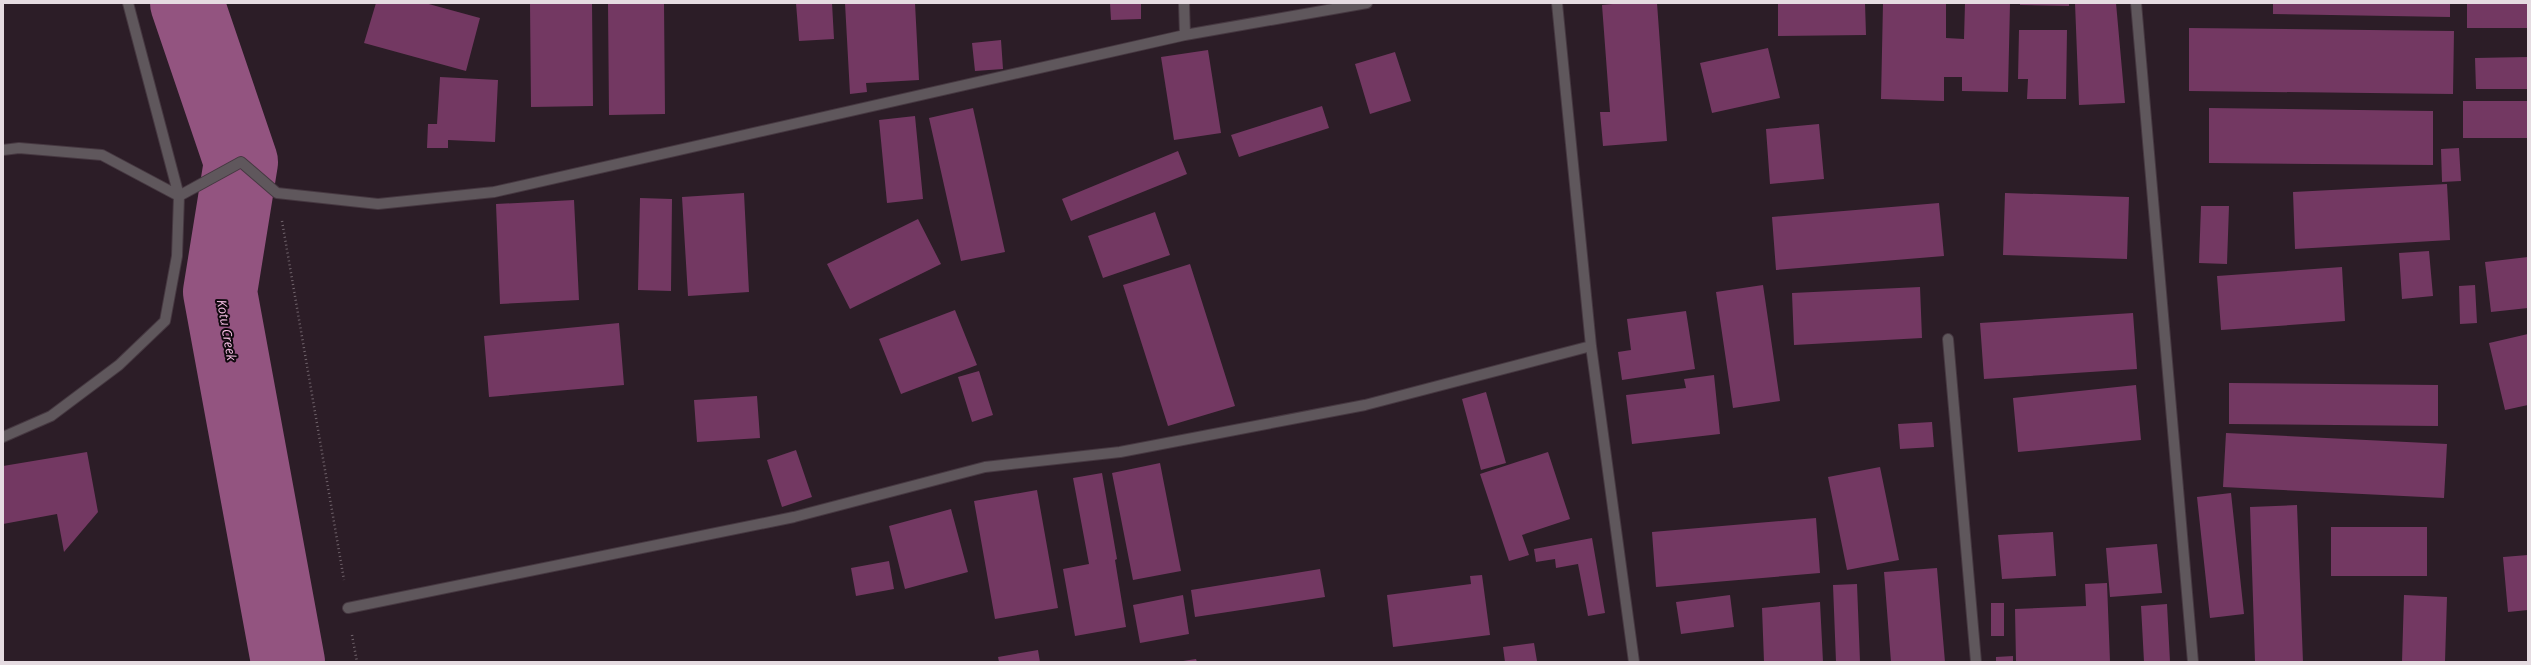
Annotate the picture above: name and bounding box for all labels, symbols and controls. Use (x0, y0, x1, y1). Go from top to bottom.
water label: Kotu Creek (213, 298, 241, 363)

